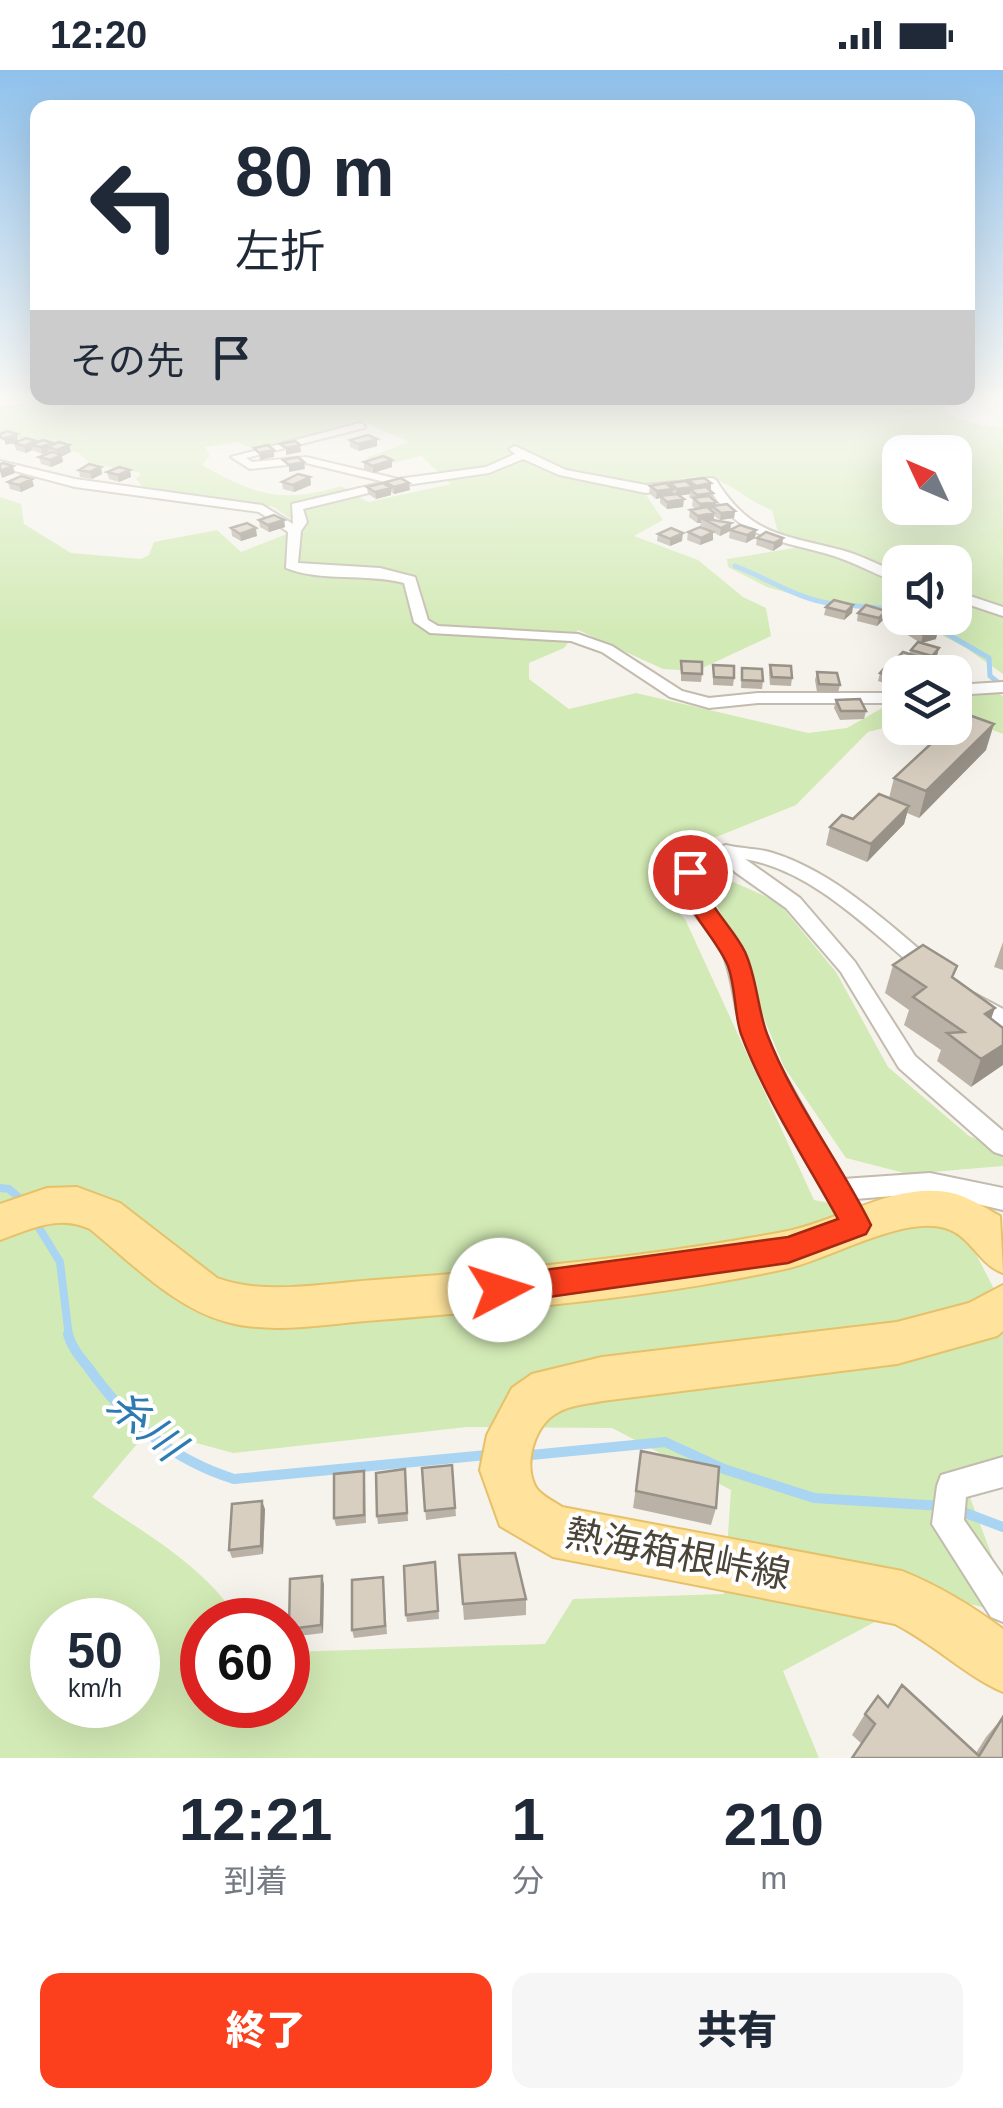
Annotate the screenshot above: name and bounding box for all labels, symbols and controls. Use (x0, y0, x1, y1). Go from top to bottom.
text: 12:20 (50, 14, 147, 56)
text: 80 m (235, 133, 395, 211)
icon: left (70, 140, 200, 270)
text: 左折 (235, 226, 325, 277)
icon: arrive (204, 330, 259, 385)
text: その先 (70, 340, 184, 382)
north arrow (882, 435, 972, 525)
map controls (882, 435, 972, 745)
button: sound (882, 545, 972, 635)
button: layers (882, 655, 972, 745)
pin (648, 830, 733, 915)
icon: arrive (663, 845, 718, 900)
position arrow (448, 1238, 552, 1342)
water label: 糸川 (99, 1379, 196, 1472)
street label: 熱海箱根峠線 (562, 1512, 794, 1596)
speed limit sign: 60 (180, 1598, 310, 1728)
text: 50 (67, 1623, 123, 1679)
text: km/h (68, 1674, 122, 1702)
text: 12:21 (179, 1786, 332, 1853)
text: 1 (511, 1786, 545, 1853)
text: 210 (724, 1791, 824, 1858)
text: m (761, 1860, 787, 1896)
text: 到着 (224, 1863, 288, 1899)
text: 分 (512, 1863, 544, 1899)
button: 終了 (40, 1973, 492, 2088)
button: 共有 (512, 1973, 963, 2088)

